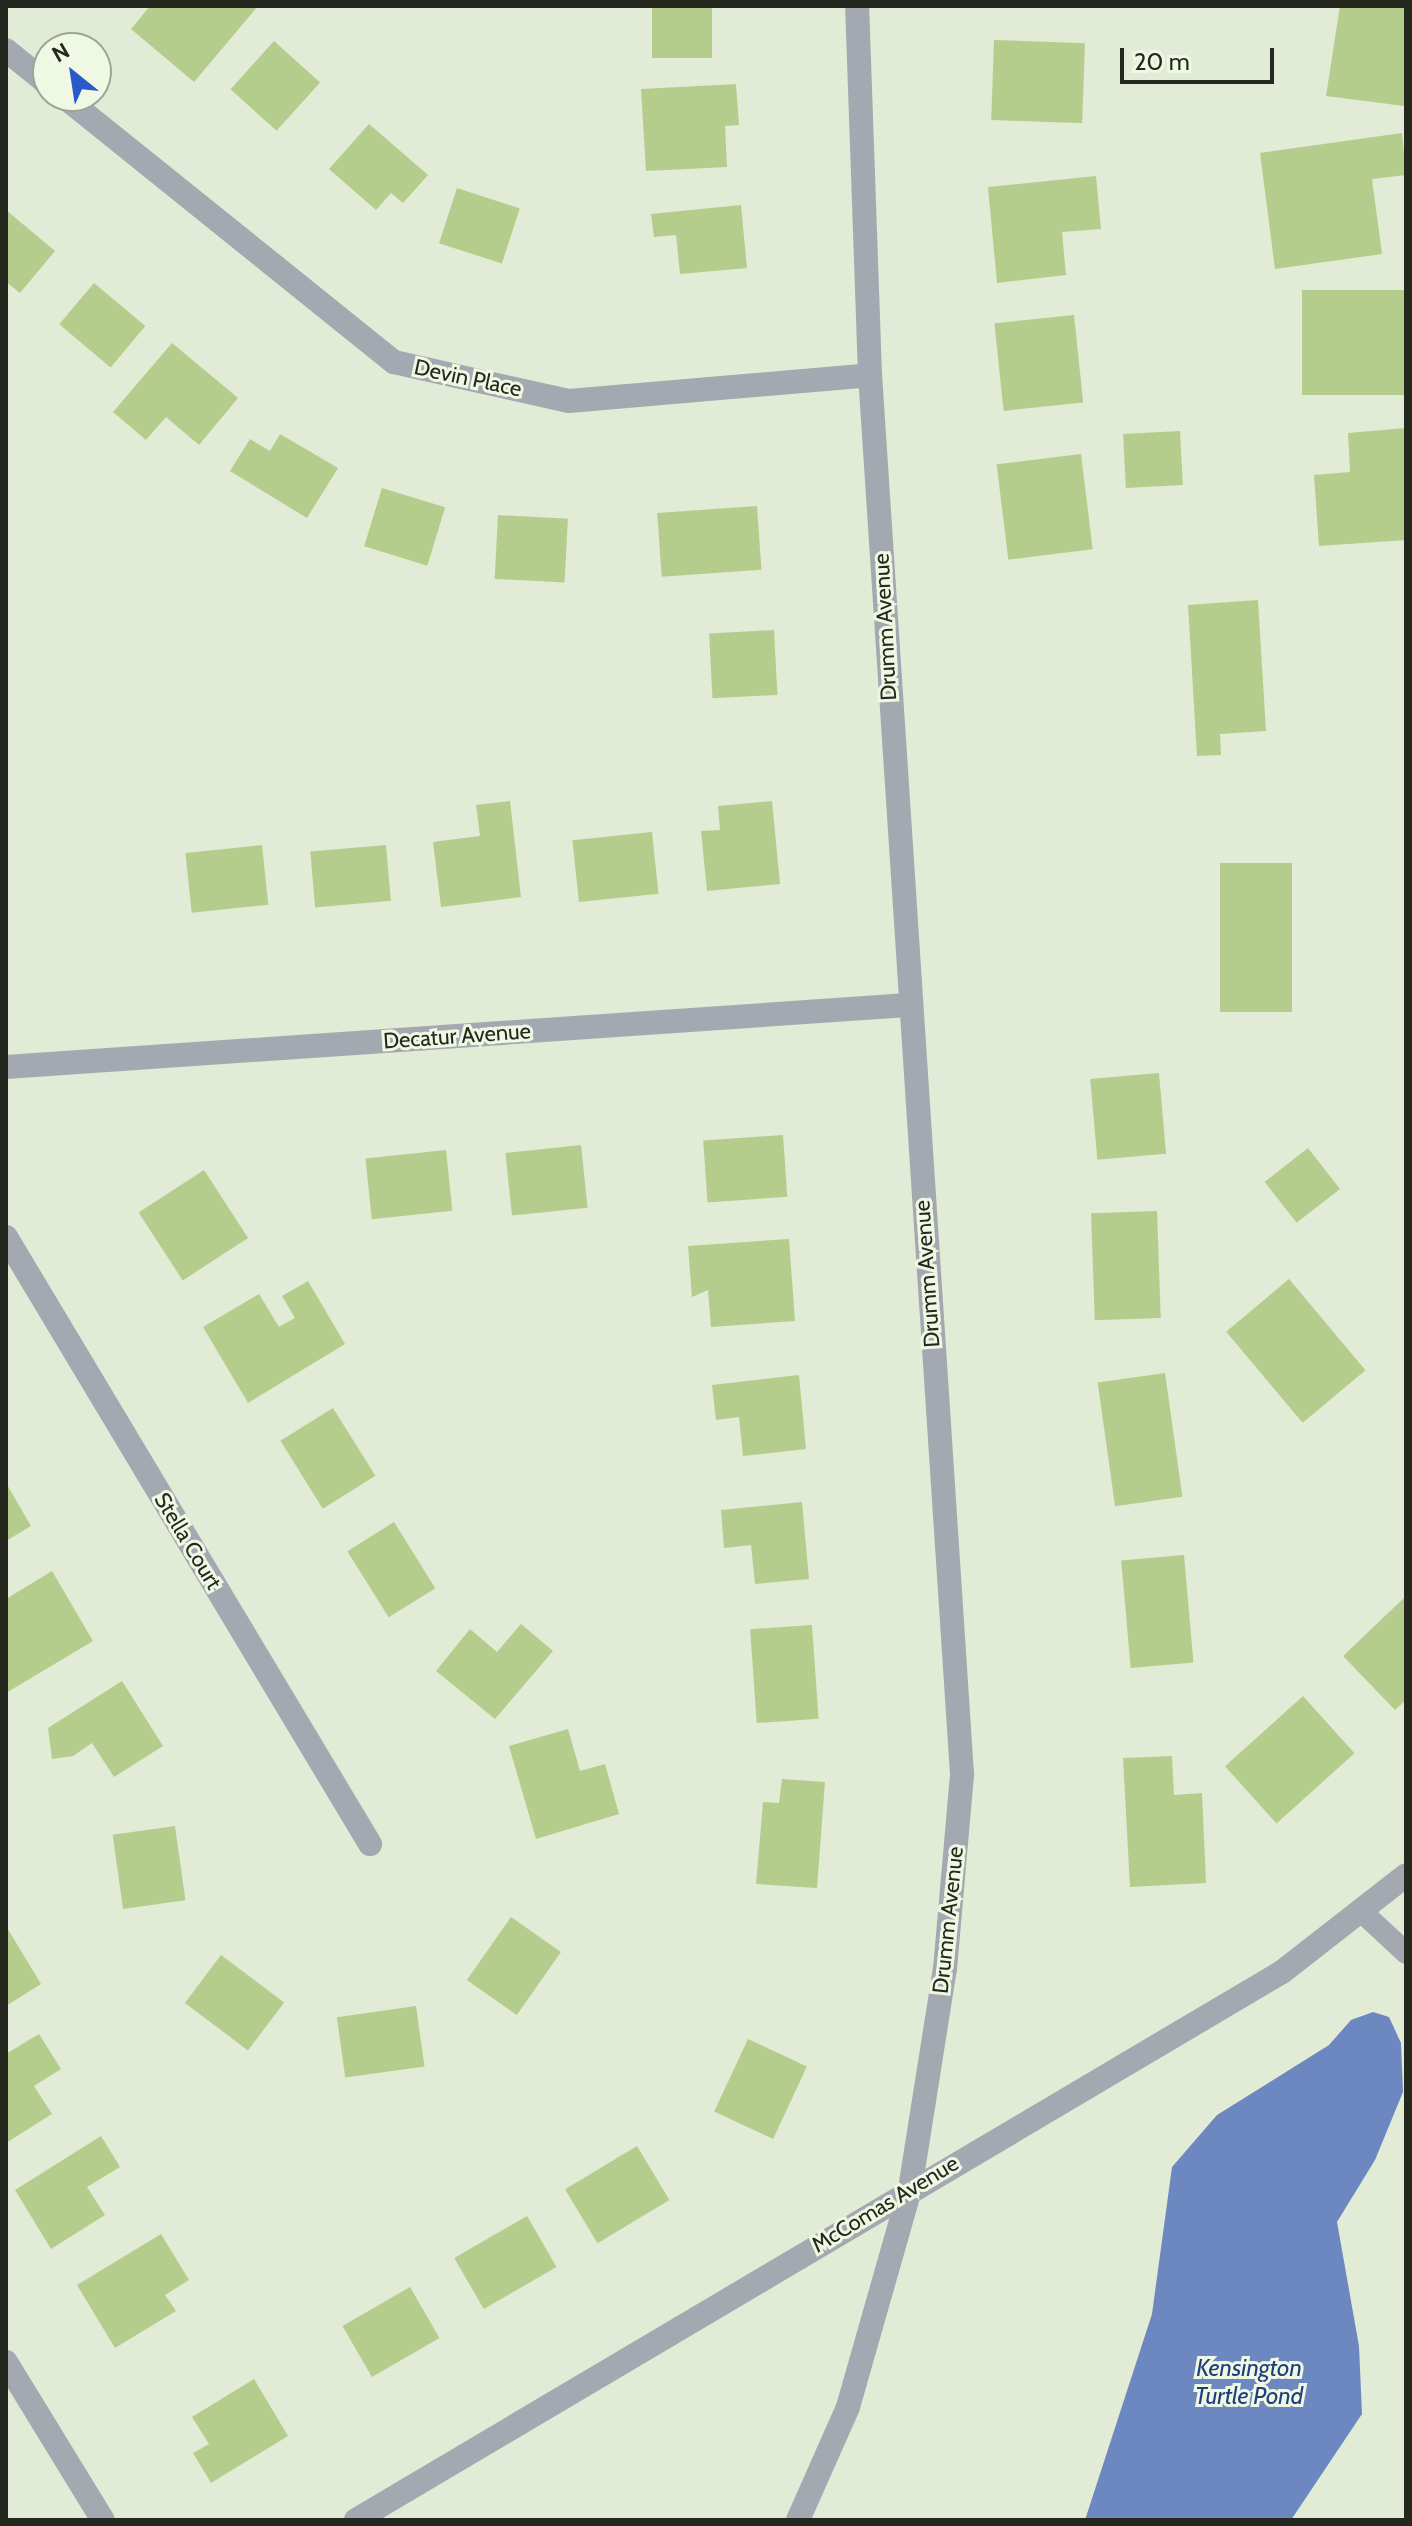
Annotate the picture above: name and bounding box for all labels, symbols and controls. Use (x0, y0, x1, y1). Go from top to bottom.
north arrow (32, 32, 112, 112)
scale bar (1124, 32, 1278, 82)
text: N (47, 37, 74, 68)
text: 20 m (1134, 47, 1190, 76)
street label: Devin Place (412, 354, 524, 402)
street label: Drumm Avenue (868, 553, 902, 701)
street label: Decatur Avenue (382, 1018, 532, 1054)
street label: Drumm Avenue (909, 1199, 945, 1349)
street label: Stella Court (149, 1488, 227, 1594)
street label: Drumm Avenue (927, 1845, 969, 1995)
street label: McComas Avenue (807, 2150, 963, 2258)
water label: Kensington Turtle Pond (1195, 2354, 1303, 2410)

